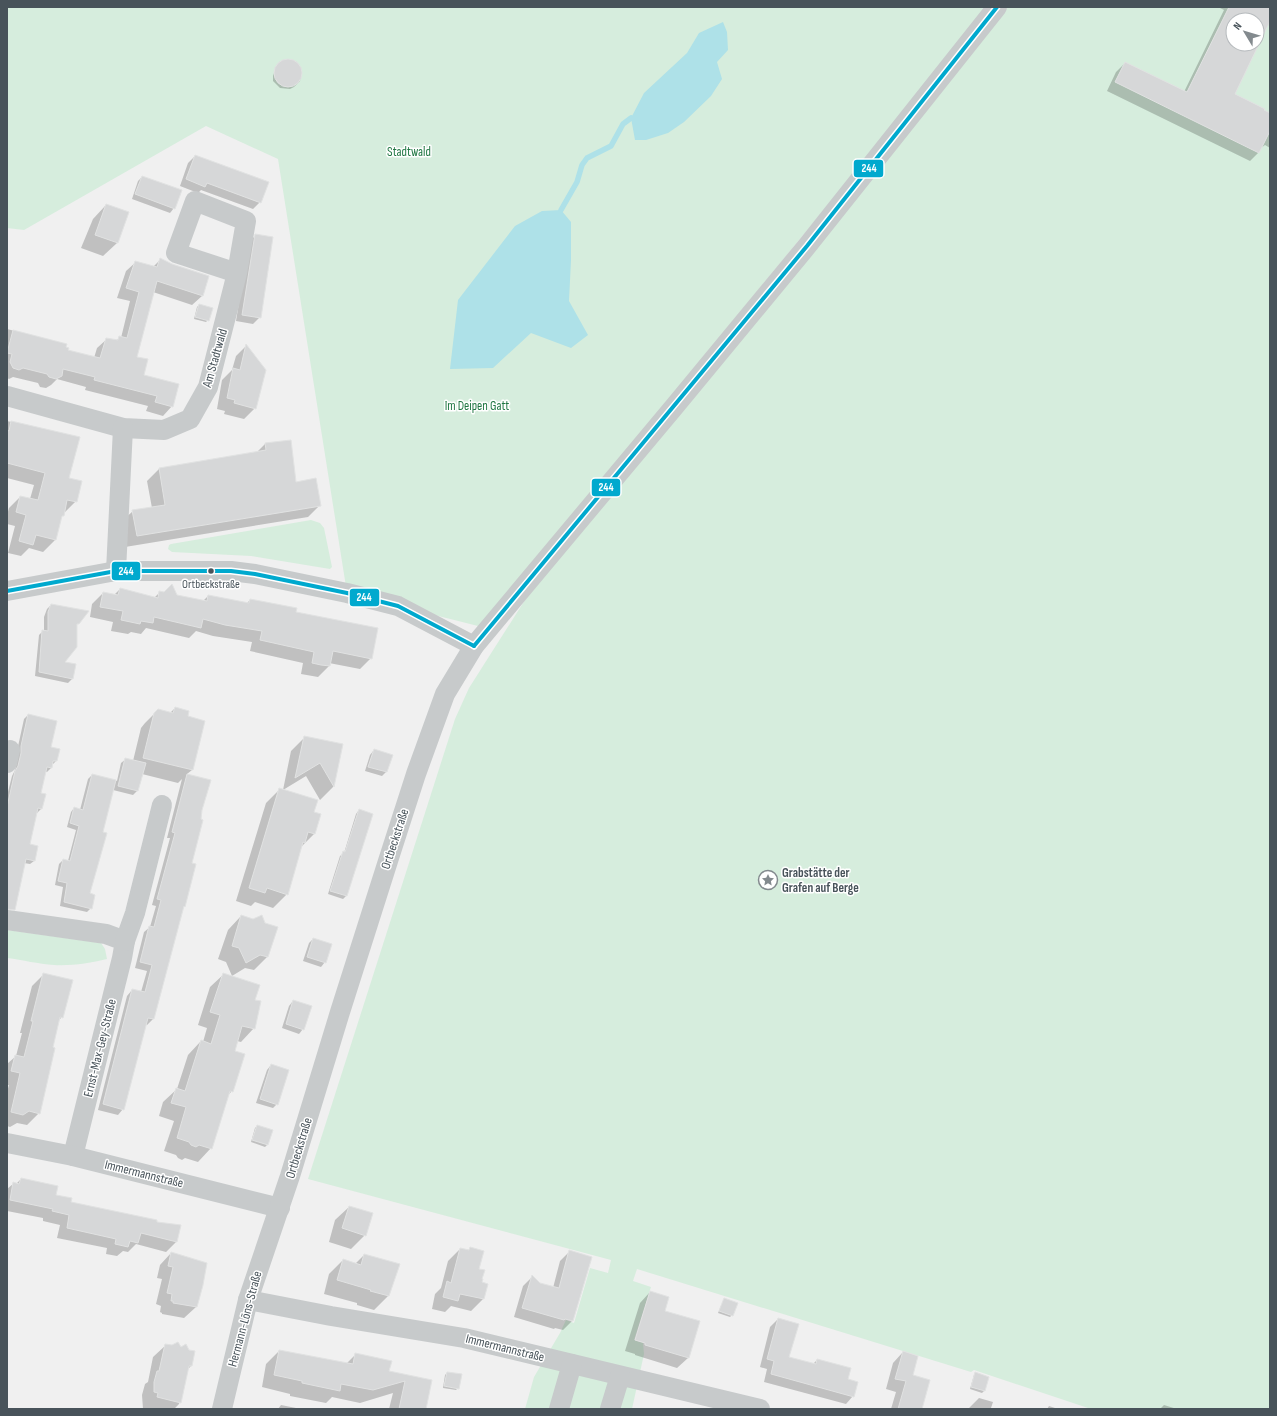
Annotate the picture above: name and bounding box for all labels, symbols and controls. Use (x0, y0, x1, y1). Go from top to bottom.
north arrow (1225, 12, 1265, 52)
text: N (1231, 20, 1245, 32)
park label: Stadtwald (387, 144, 431, 160)
line badge: 244 (853, 159, 884, 178)
text: 244 (861, 162, 877, 175)
street label: Am Stadtwald (199, 327, 231, 390)
park label: Im Deipen Gatt (445, 398, 509, 414)
line badge: 244 (591, 478, 621, 497)
text: 244 (598, 481, 614, 494)
line badge: 244 (111, 561, 141, 581)
text: 244 (118, 565, 134, 578)
marker: Ortbeckstraße (206, 566, 216, 576)
place label: Ortbeckstraße (182, 577, 240, 592)
line badge: 244 (349, 588, 380, 607)
text: 244 (356, 591, 372, 604)
street label: Ortbeckstraße (378, 807, 412, 871)
place label: Grabstätte der Grafen auf Berge (782, 865, 859, 896)
place icon: Grabstätte der Grafen auf Berge (757, 869, 779, 891)
street label: Ernst-Max-Gey-Straße (80, 997, 120, 1099)
street label: Ortbeckstraße (282, 1116, 316, 1180)
street label: Immermannstraße (103, 1156, 185, 1192)
street label: Hermann-Löns-Straße (225, 1269, 265, 1369)
street label: Immermannstraße (464, 1330, 546, 1366)

